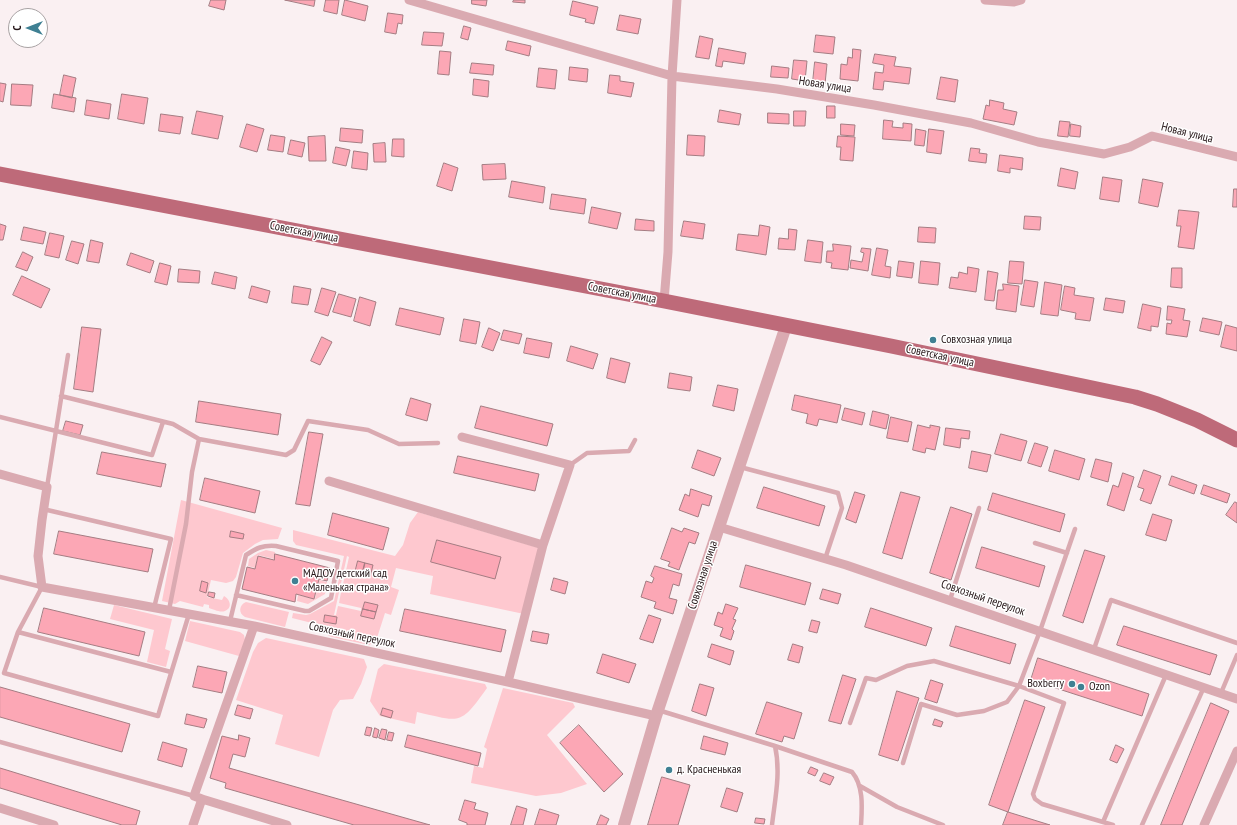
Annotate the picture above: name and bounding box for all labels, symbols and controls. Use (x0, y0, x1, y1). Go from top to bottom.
north arrow (8, 8, 48, 48)
text: С (10, 25, 24, 31)
street label: Новая улица (798, 74, 852, 96)
street label: Новая улица (1160, 120, 1214, 146)
street label: Советская улица (269, 218, 339, 246)
street label: Советская улица (587, 279, 657, 307)
place label: Совхозная улица (941, 333, 1012, 347)
marker: Совхозная улица (928, 335, 938, 345)
street label: Советская улица (905, 342, 975, 370)
street label: Совхозная улица (685, 539, 721, 611)
place label: МАДОУ детский сад «Маленькая страна» (303, 567, 389, 595)
marker: МАДОУ детский сад «Маленькая страна» (290, 576, 300, 586)
street label: Совхозный переулок (939, 577, 1027, 619)
street label: Совхозный переулок (307, 619, 397, 651)
place label: Boxberry (1027, 677, 1064, 691)
marker: Boxberry (1067, 679, 1077, 689)
place label: Ozon (1089, 680, 1110, 694)
marker: Ozon (1076, 682, 1086, 692)
place label: д. Красненькая (677, 763, 741, 777)
marker: д. Красненькая (664, 765, 674, 775)

